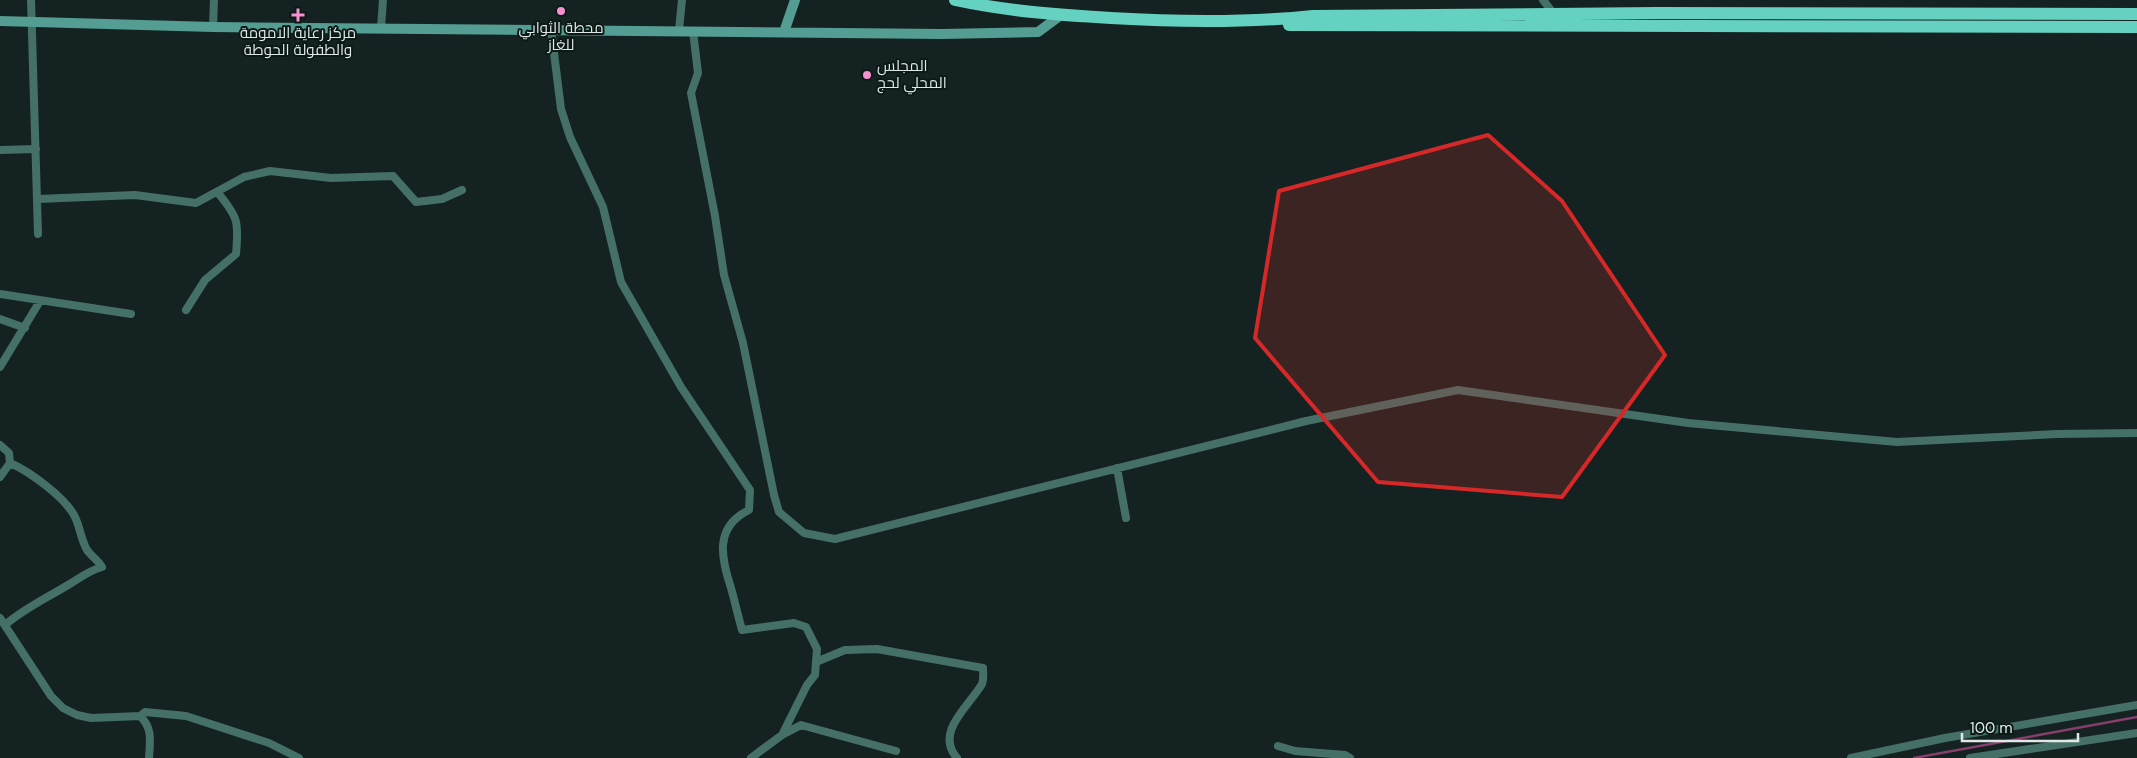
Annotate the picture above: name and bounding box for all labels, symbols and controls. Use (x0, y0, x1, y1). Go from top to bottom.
marker: محطة الثوابي للغاز (555, 5, 567, 17)
marker: مركز رعاية الامومة والطفولة الحوطة (291, 8, 305, 22)
place label: محطة الثوابي للغاز (518, 18, 604, 55)
place label: مركز رعاية الامومة والطفولة الحوطة (240, 23, 356, 60)
place label: المجلس المحلي لحج (877, 56, 947, 95)
marker: المجلس المحلي لحج (861, 69, 873, 81)
scale bar (1962, 710, 2078, 742)
text: 100 m (1970, 718, 2013, 738)

